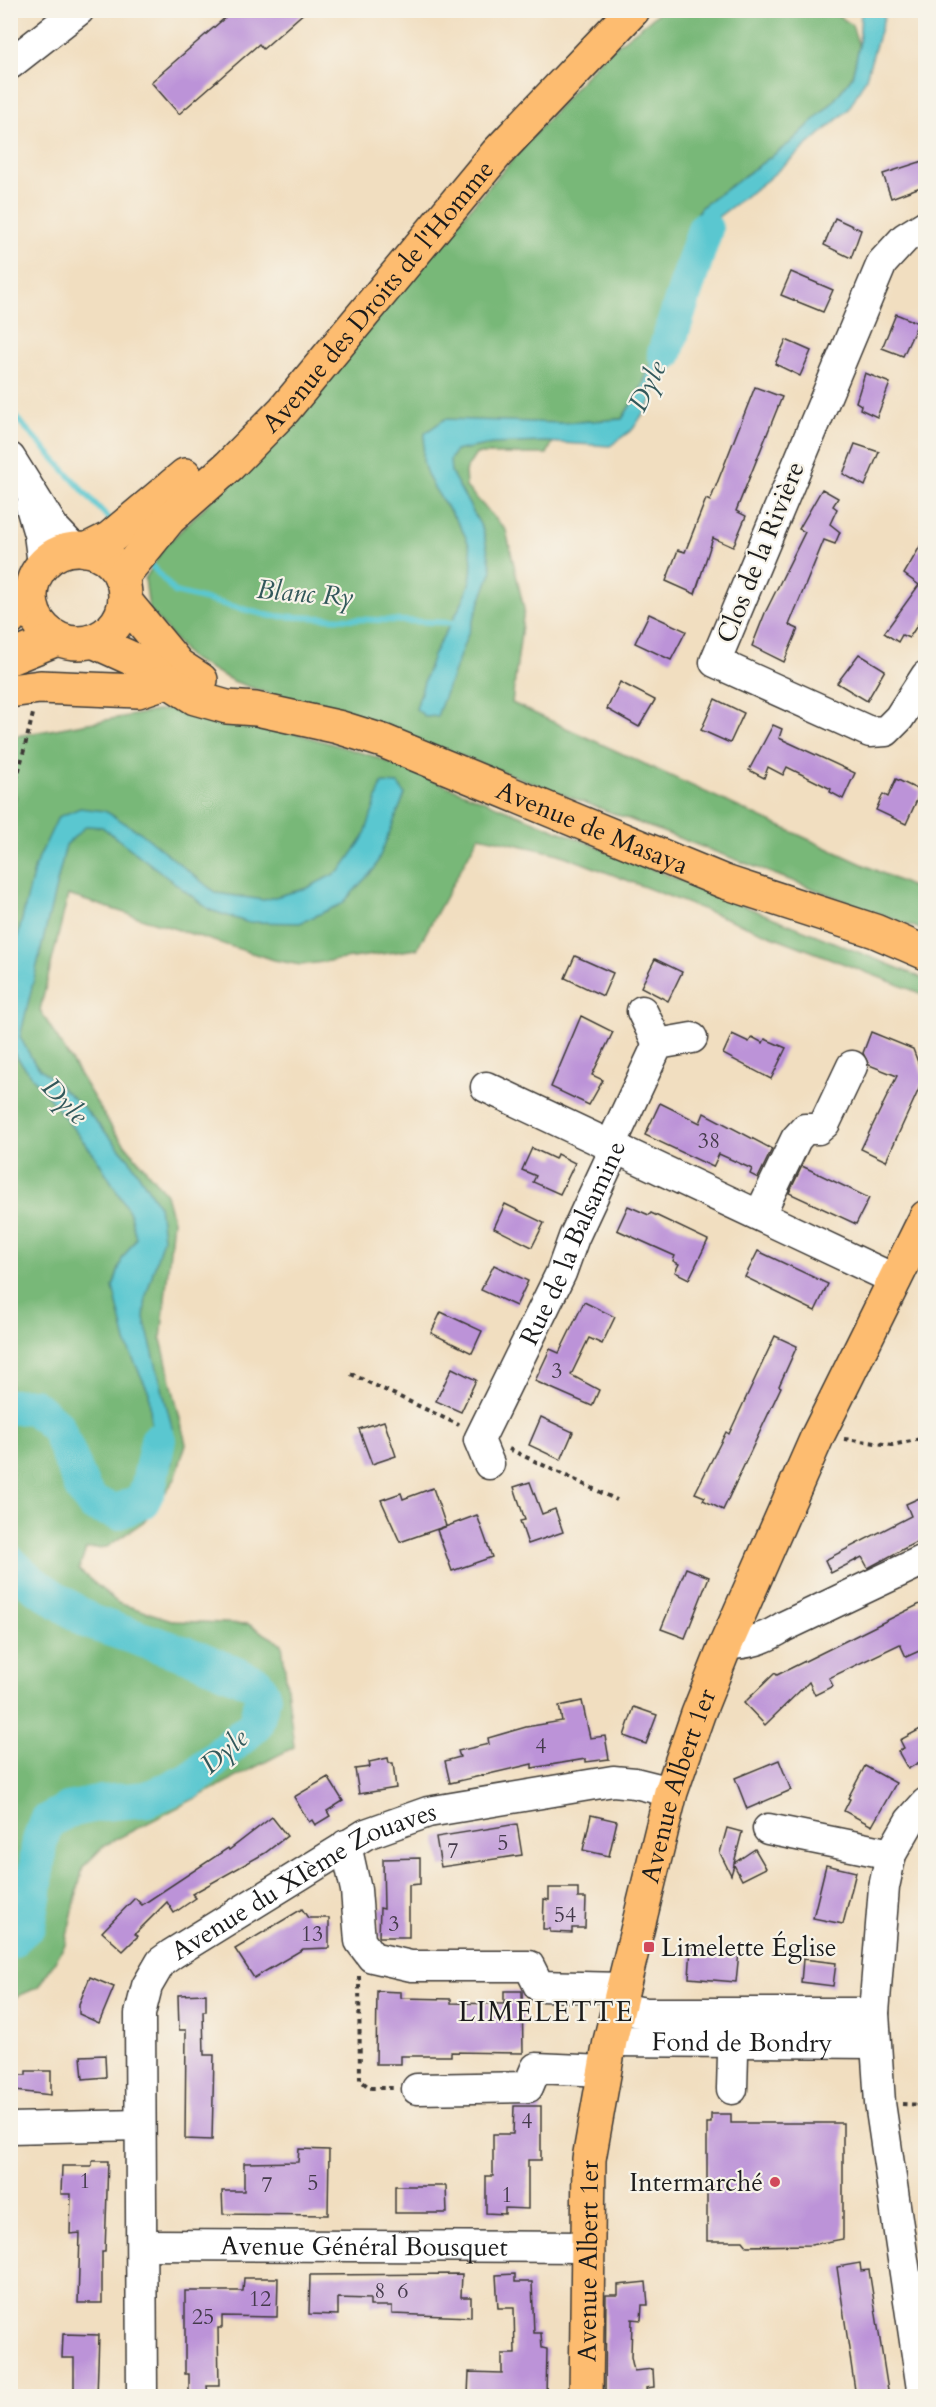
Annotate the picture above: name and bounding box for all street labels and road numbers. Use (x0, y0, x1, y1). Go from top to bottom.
street label: Avenue des Droits de l'Homme (254, 153, 502, 441)
street label: Clos de la Rivière (708, 456, 813, 648)
street label: Avenue de Masaya (491, 773, 693, 883)
street label: Rue de la Balsamine (511, 1141, 633, 1351)
street label: Avenue Albert 1er (632, 1683, 725, 1887)
street label: Avenue du XIème Zouaves (164, 1794, 439, 1968)
street label: Fond de Bondry (651, 2024, 833, 2061)
street label: Avenue Albert 1er (569, 2160, 607, 2362)
street label: Avenue Général Bousquet (220, 2228, 508, 2265)

